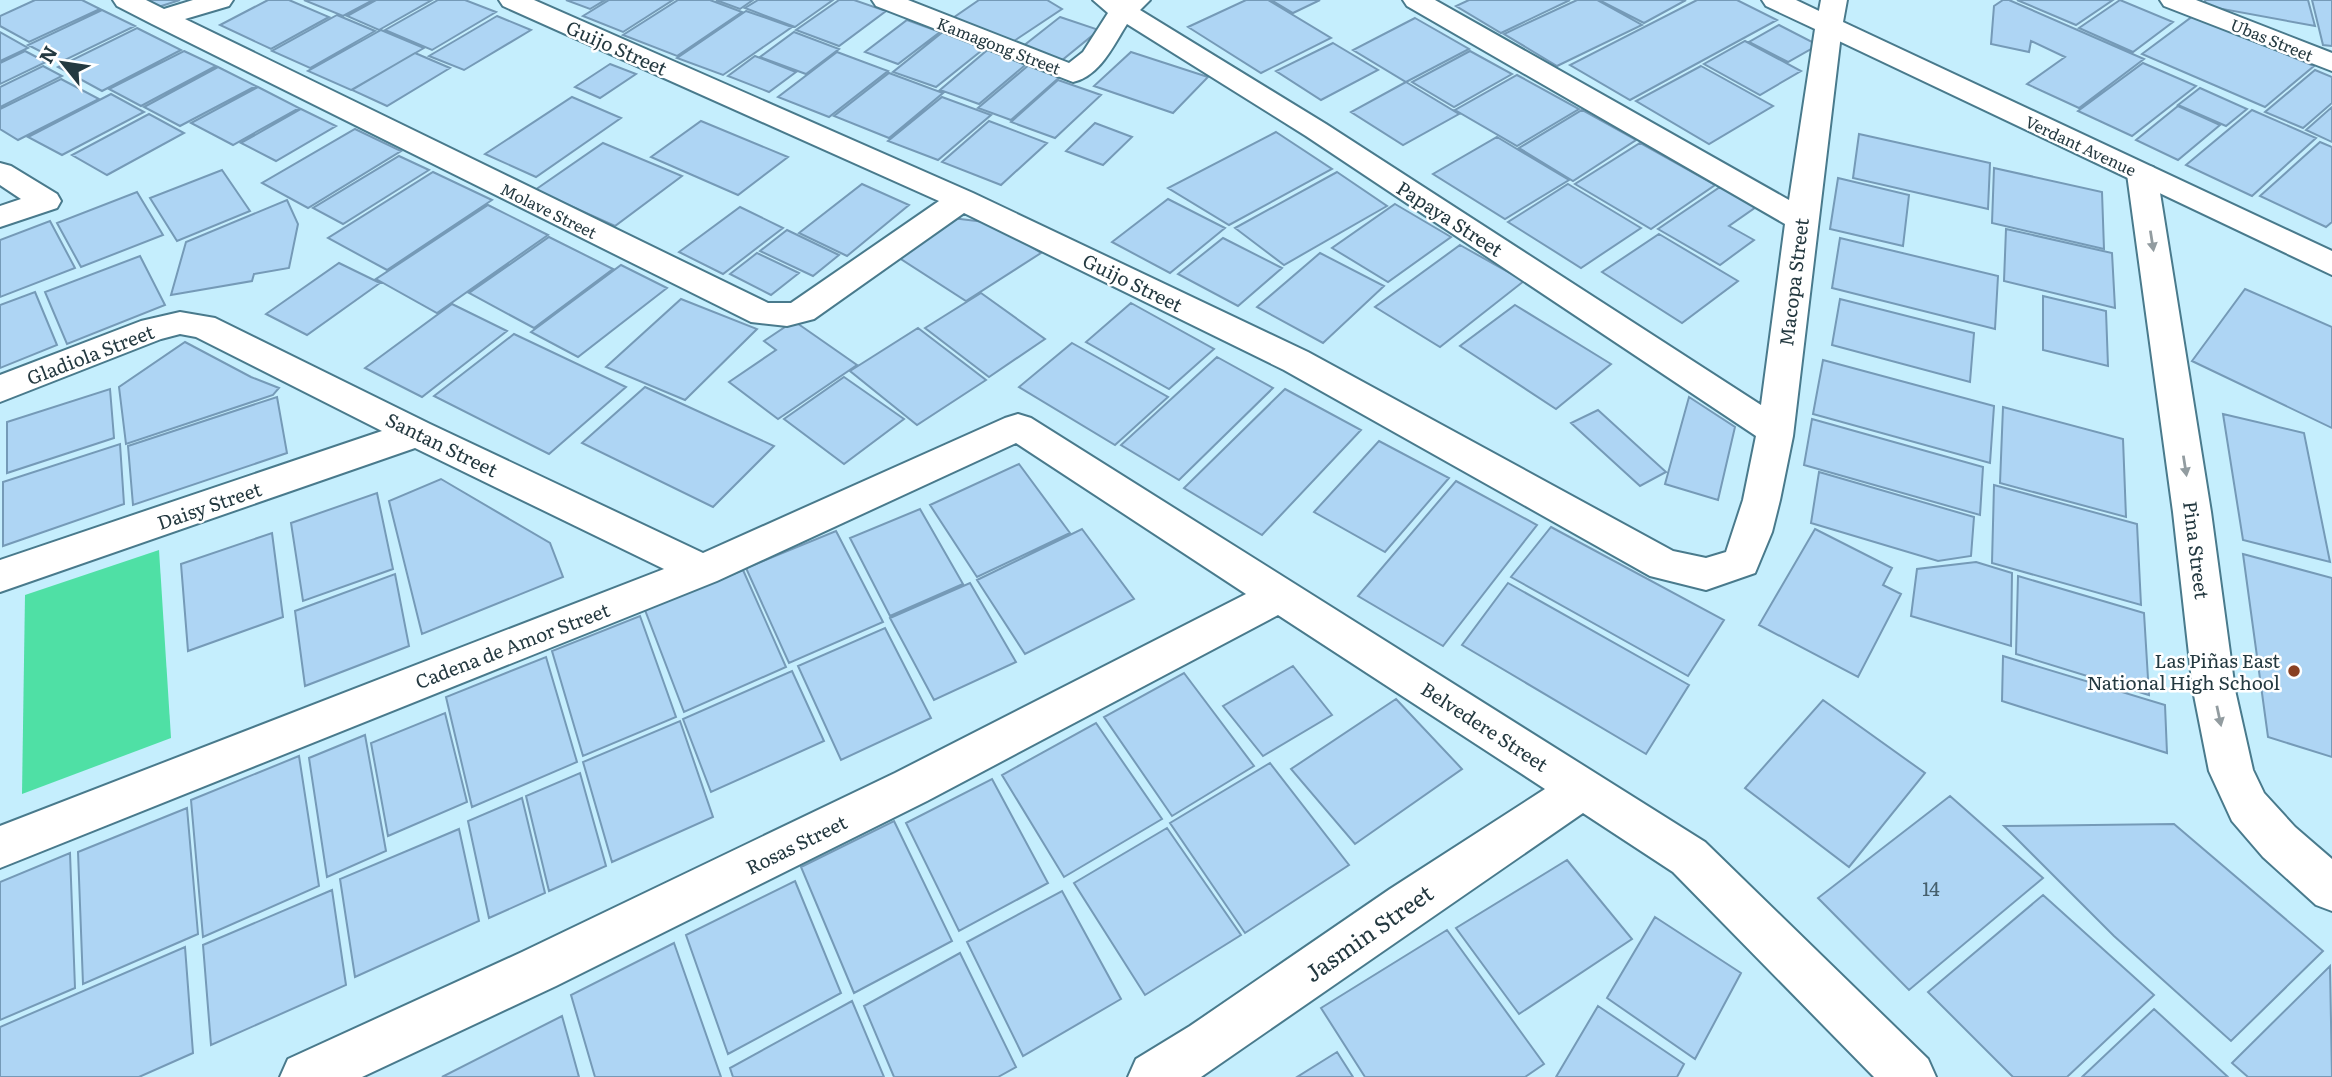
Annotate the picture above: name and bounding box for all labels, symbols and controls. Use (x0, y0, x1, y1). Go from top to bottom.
street label: Kamagong Street (934, 10, 1065, 80)
street label: Guijo Street (562, 12, 672, 82)
street label: Ubas Street (2227, 12, 2317, 67)
north arrow (28, 28, 98, 98)
text: N (31, 40, 64, 68)
street label: Verdant Avenue (2022, 109, 2140, 181)
street label: Papaya Street (1391, 173, 1509, 263)
street label: Molave Street (497, 176, 602, 244)
street label: Macopa Street (1771, 216, 1815, 348)
one-way arrow (2147, 231, 2158, 253)
street label: Guijo Street (1078, 246, 1188, 318)
street label: Gladiola Street (22, 317, 158, 391)
street label: Santan Street (381, 405, 503, 483)
one-way arrow (2180, 456, 2191, 478)
street label: Daisy Street (153, 474, 265, 536)
street label: Pina Street (2177, 499, 2217, 601)
street label: Cadena de Amor Street (411, 595, 613, 695)
place label: Las Piñas East National High School (2087, 646, 2280, 696)
marker: Las Piñas East National High School (2286, 663, 2302, 679)
street label: Belvedere Street (1416, 674, 1554, 778)
one-way arrow (2214, 705, 2225, 727)
street label: Rosas Street (741, 807, 852, 881)
house number: 14 (1922, 874, 1940, 902)
street label: Jasmin Street (1297, 875, 1440, 989)

